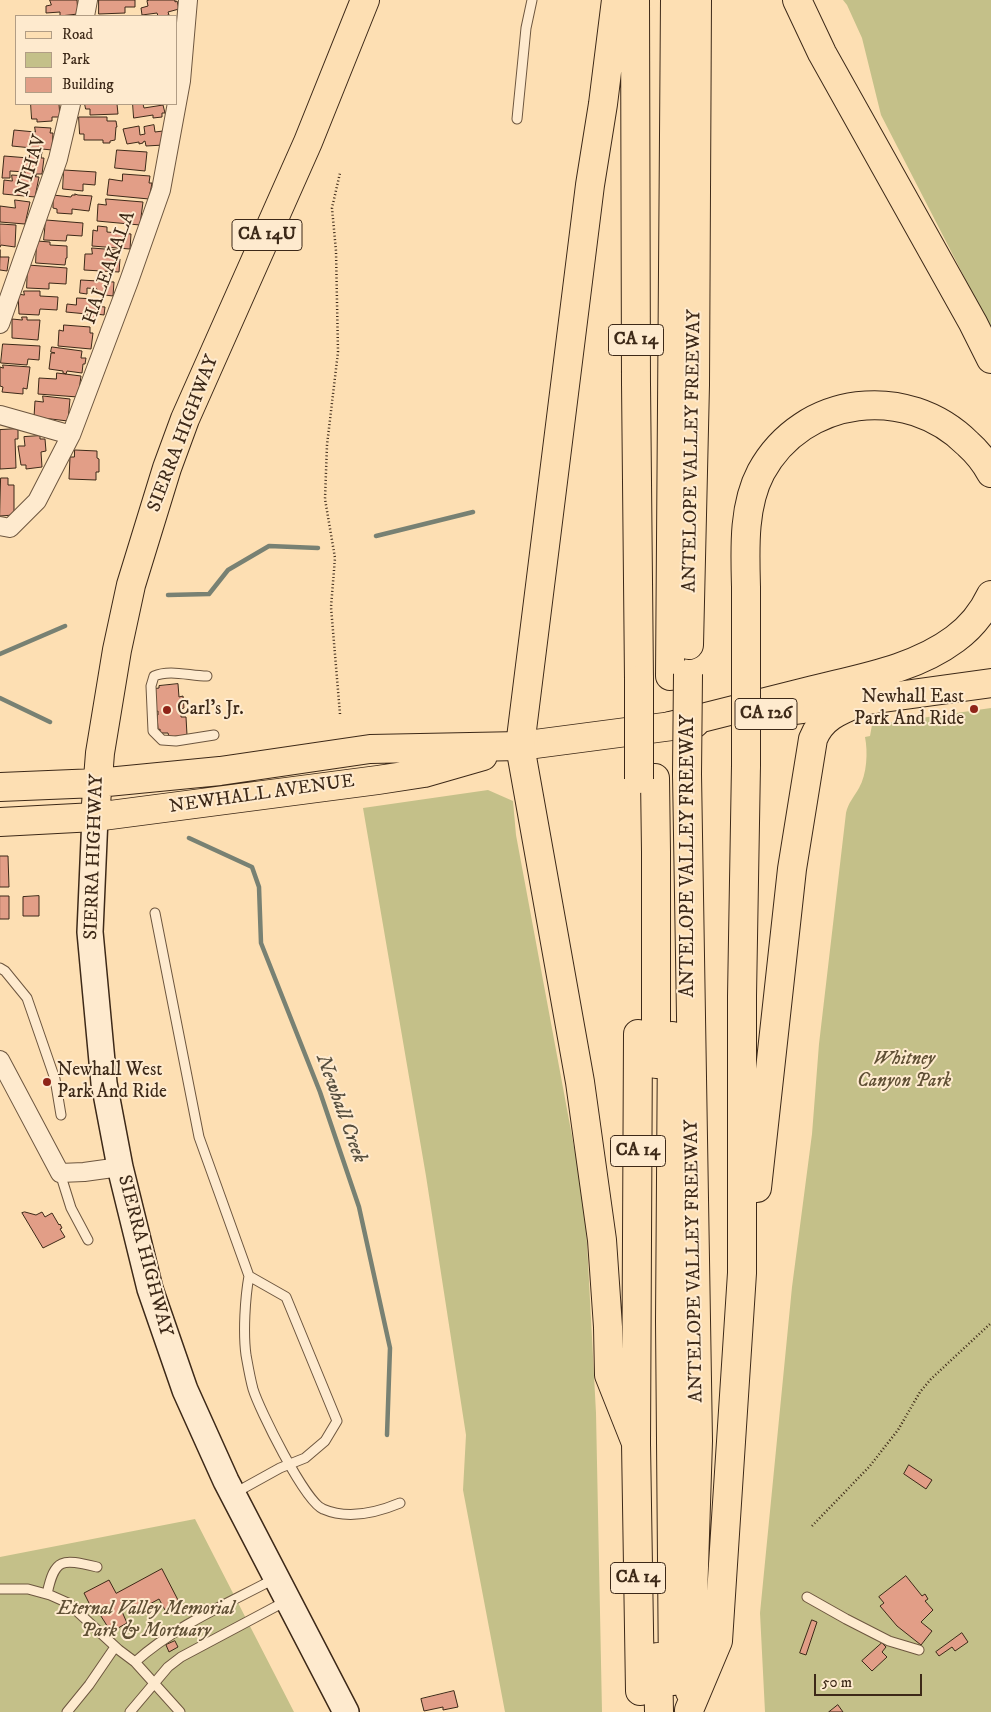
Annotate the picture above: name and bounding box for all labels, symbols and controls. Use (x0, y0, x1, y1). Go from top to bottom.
legend (15, 15, 178, 105)
text: Road (62, 25, 93, 44)
text: Park (62, 50, 90, 69)
text: Building (62, 75, 114, 94)
street label: NIHAV (12, 133, 52, 199)
street label: HALEAKALA (79, 208, 141, 328)
road number: CA 14U (232, 220, 302, 250)
street label: ANTELOPE VALLEY FREEWAY (679, 309, 707, 593)
road number: CA 14 (608, 324, 664, 356)
street label: SIERRA HIGHWAY (144, 352, 224, 516)
place label: Newhall East Park And Ride (854, 687, 964, 731)
place label: Carl's Jr. (177, 699, 244, 721)
road number: CA 126 (735, 699, 797, 730)
marker: Newhall East Park And Ride (968, 703, 980, 715)
marker: Carl's Jr. (161, 704, 173, 716)
street label: ANTELOPE VALLEY FREEWAY (678, 715, 700, 997)
street label: NEWHALL AVENUE (168, 771, 356, 819)
street label: SIERRA HIGHWAY (81, 774, 109, 940)
park label: Whitney Canyon Park (857, 1049, 951, 1093)
water label: Newhall Creek (309, 1051, 371, 1167)
place label: Newhall West Park And Ride (57, 1060, 167, 1104)
marker: Newhall West Park And Ride (41, 1076, 53, 1088)
street label: ANTELOPE VALLEY FREEWAY (681, 1119, 709, 1403)
road number: CA 14 (610, 1136, 666, 1166)
street label: SIERRA HIGHWAY (112, 1173, 176, 1339)
road number: CA 14 (610, 1562, 666, 1594)
park label: Eternal Valley Memorial Park & Mortuary (57, 1599, 235, 1643)
scale bar (816, 1664, 924, 1696)
text: 50 m (822, 1673, 852, 1692)

